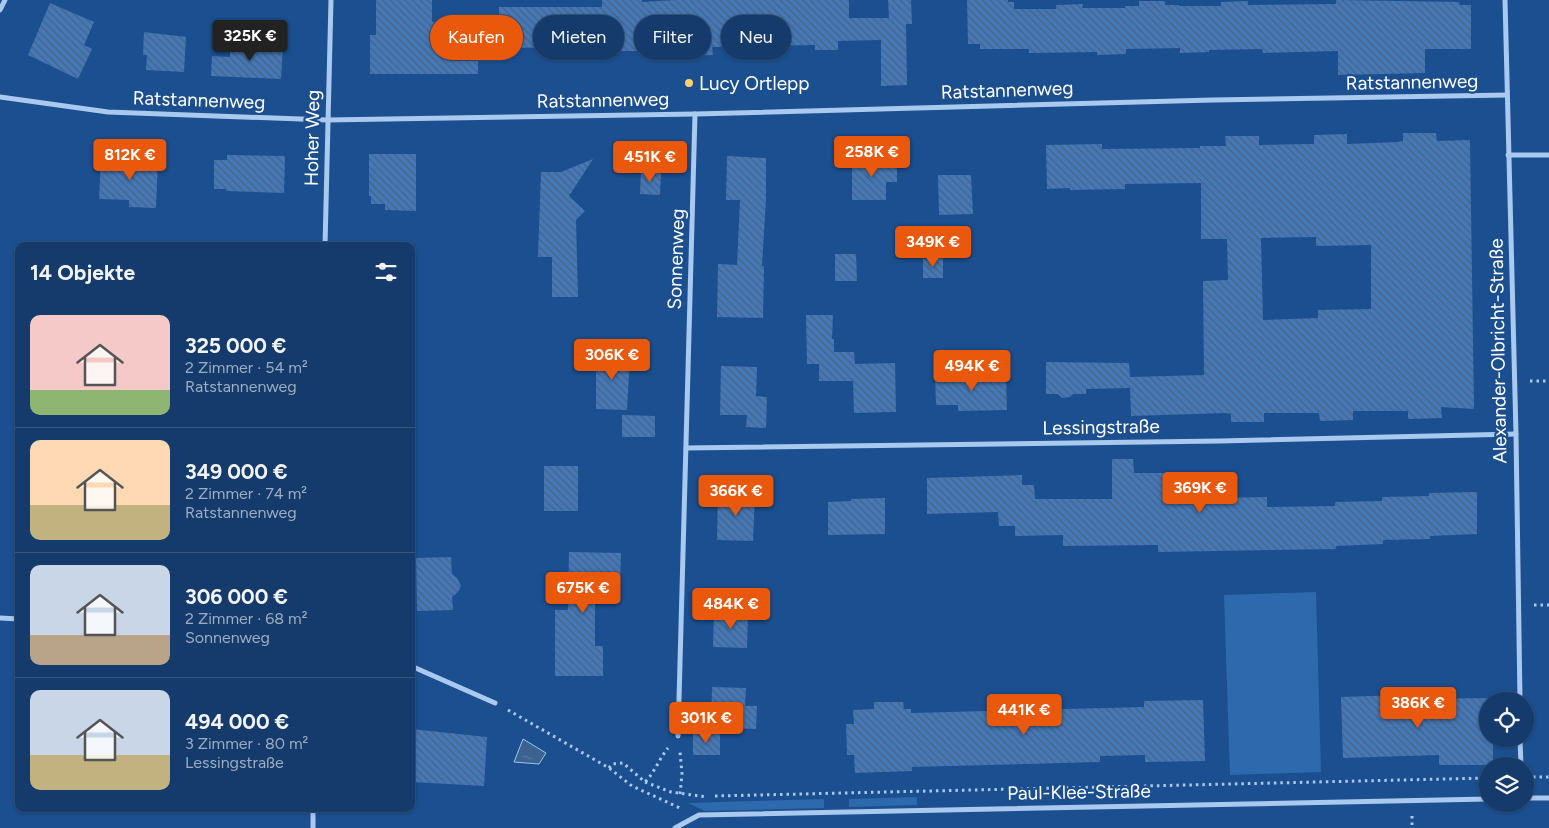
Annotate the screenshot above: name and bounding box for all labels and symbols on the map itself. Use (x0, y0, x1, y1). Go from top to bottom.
pin: 325K € (209, 20, 291, 62)
street label: Ratstannenweg (1345, 69, 1479, 95)
place label: Lucy Ortlepp (699, 72, 810, 95)
street label: Ratstannenweg (940, 76, 1074, 104)
marker: Lucy Ortlepp (683, 77, 695, 89)
street label: Ratstannenweg (132, 86, 266, 114)
street label: Ratstannenweg (536, 87, 670, 113)
street label: Hoher Weg (300, 90, 324, 186)
pin: 258K € (831, 136, 913, 178)
pin: 812K € (89, 138, 171, 181)
pin: 451K € (609, 140, 691, 183)
street label: Sonnenweg (663, 208, 689, 310)
pin: 349K € (892, 226, 974, 268)
street label: Alexander-Olbricht-Straße (1485, 238, 1511, 464)
pin: 306K € (571, 338, 653, 381)
pin: 494K € (931, 350, 1013, 392)
street label: Lessingstraße (1042, 414, 1160, 440)
pin: 369K € (1159, 472, 1241, 514)
pin: 366K € (695, 474, 777, 517)
pin: 675K € (542, 572, 624, 614)
pin: 484K € (690, 588, 772, 630)
pin: 386K € (1377, 686, 1459, 729)
pin: 441K € (983, 694, 1065, 736)
pin: 301K € (665, 702, 747, 744)
street label: Paul-Klee-Straße (1007, 779, 1151, 805)

